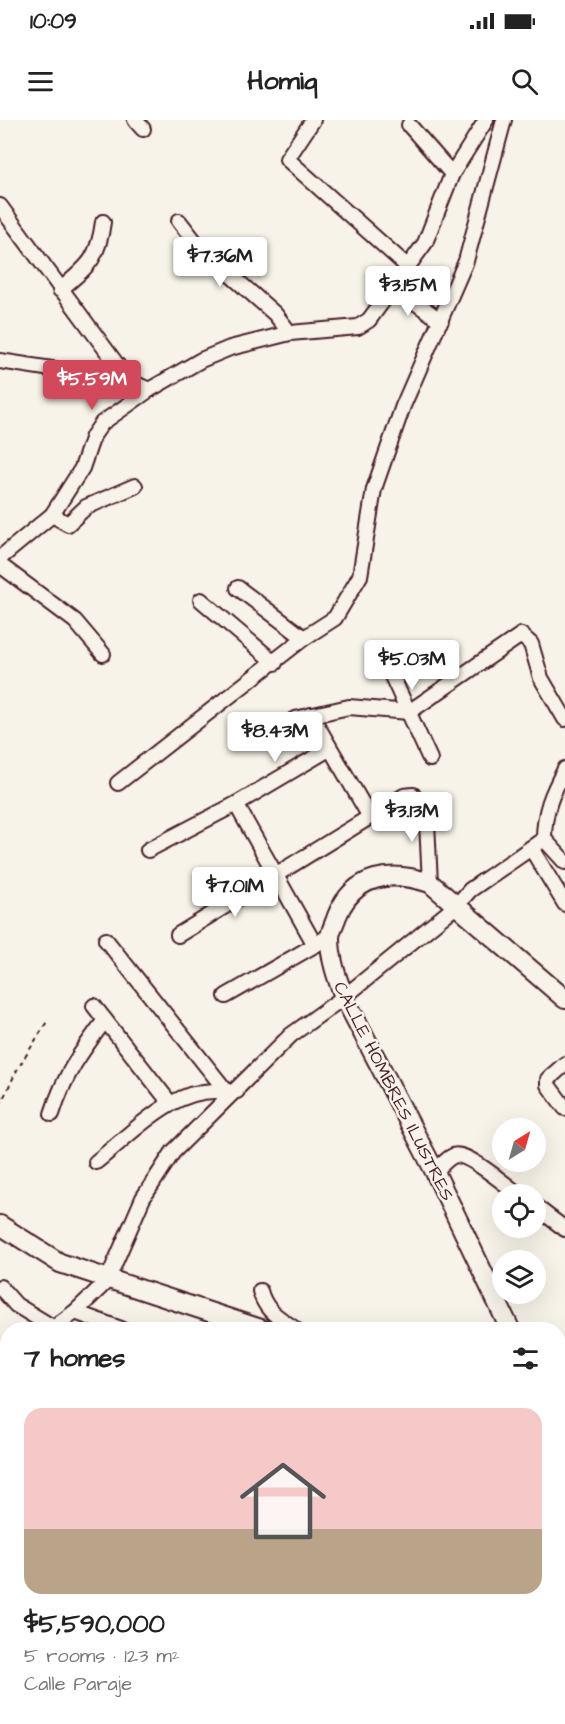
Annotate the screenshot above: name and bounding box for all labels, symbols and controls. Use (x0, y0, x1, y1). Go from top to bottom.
text: 10:09 (30, 6, 77, 37)
text: Homiq (247, 62, 318, 100)
icon: menu (24, 65, 57, 98)
icon: search (508, 65, 541, 98)
pin: $7.36M (171, 237, 269, 288)
text: $7.36M (187, 242, 253, 270)
pin: $3.15M (359, 266, 457, 317)
text: $3.15M (379, 271, 437, 299)
pin: $5.59M (43, 360, 141, 411)
text: $5.59M (57, 365, 127, 393)
pin: $5.03M (363, 640, 461, 691)
text: $5.03M (378, 645, 446, 673)
pin: $8.43M (226, 712, 324, 763)
text: $8.43M (241, 717, 309, 745)
pin: $3.13M (363, 792, 461, 843)
text: $3.13M (385, 797, 439, 825)
pin: $7.01M (186, 867, 284, 918)
text: $7.01M (206, 872, 264, 900)
street label: CALLE HOMBRES ILUSTRES (327, 977, 460, 1205)
north arrow (492, 1118, 546, 1172)
map controls (492, 1118, 546, 1304)
button: locate (492, 1184, 546, 1238)
button: layers (492, 1250, 546, 1304)
text: 7 homes (24, 1340, 125, 1376)
icon: filters (509, 1342, 542, 1375)
icon: home (229, 1447, 337, 1555)
text: $5,590,000 (24, 1606, 165, 1642)
text: 5 rooms · 123 m² (24, 1642, 179, 1670)
text: Calle Paraje (24, 1670, 132, 1698)

